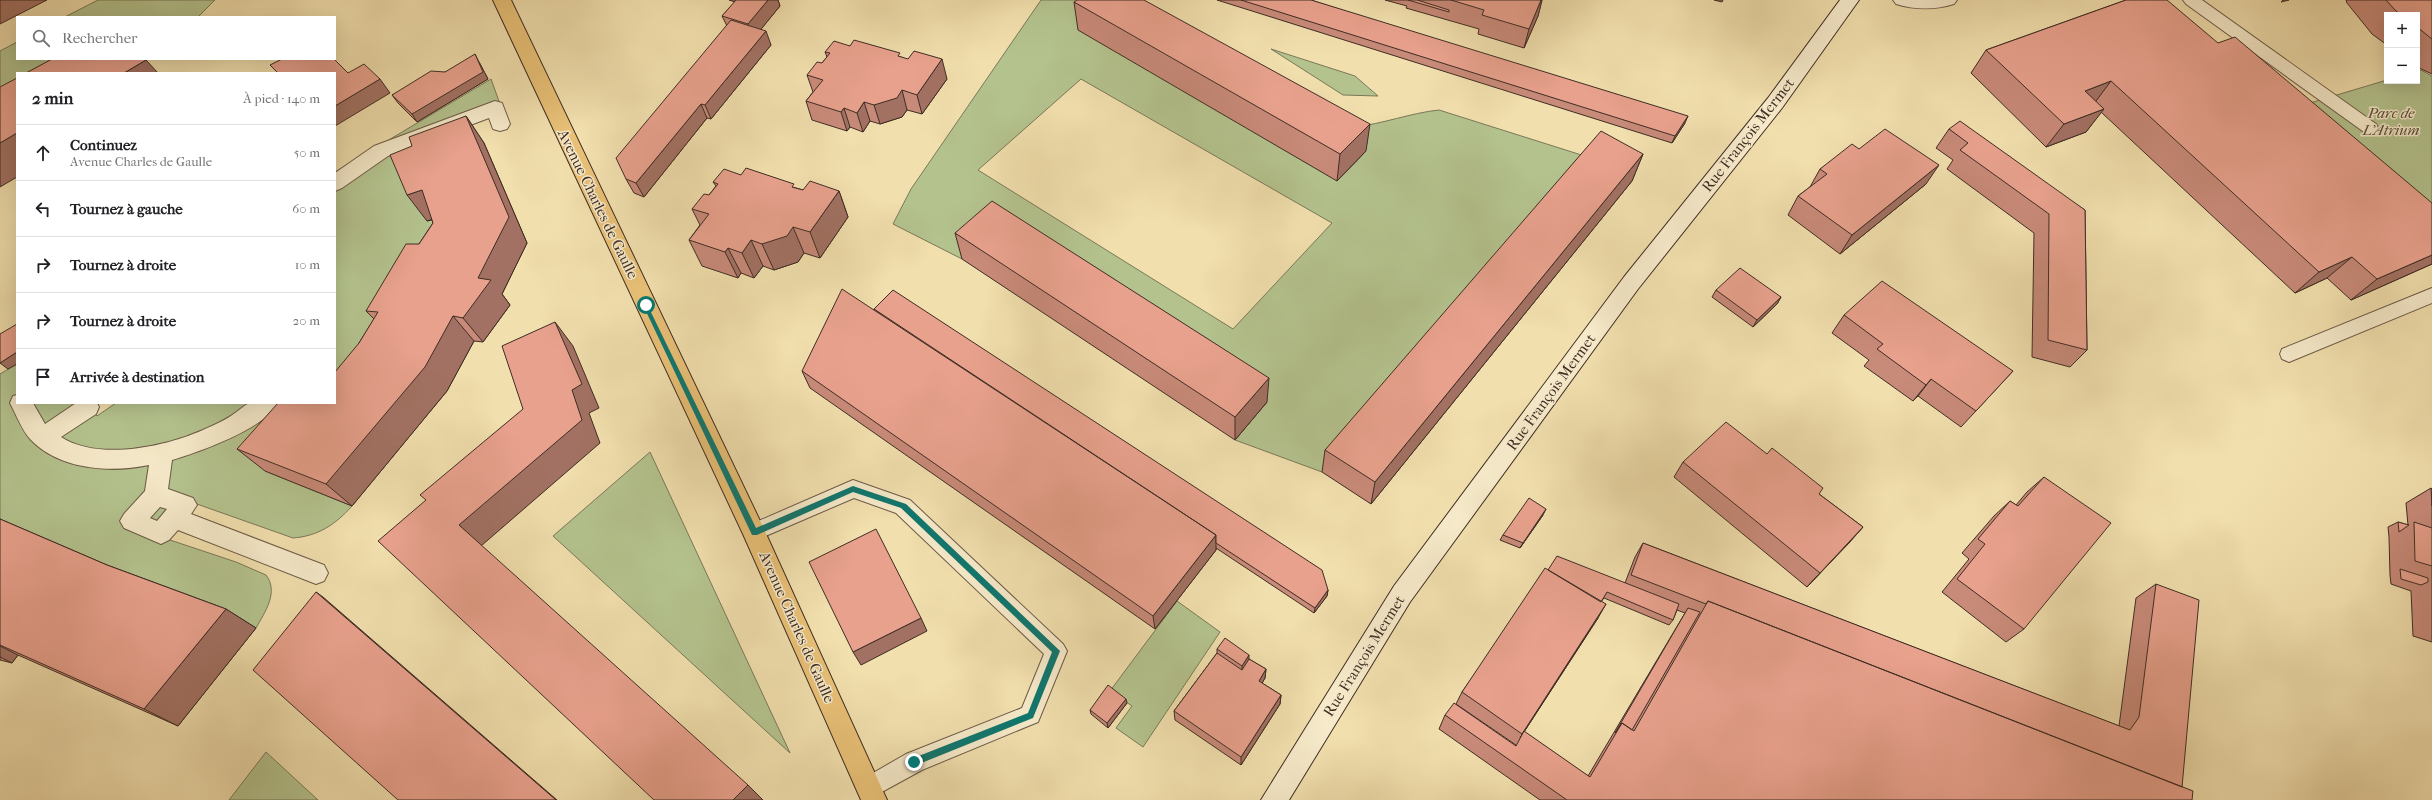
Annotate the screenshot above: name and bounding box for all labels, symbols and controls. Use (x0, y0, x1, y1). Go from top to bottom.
map controls (2384, 12, 2420, 84)
button: + (2384, 12, 2420, 48)
search box (16, 16, 336, 60)
icon: search (30, 27, 52, 49)
text: Rechercher (62, 29, 137, 47)
button: − (2384, 48, 2420, 84)
street label: Rue François Mermet (1698, 74, 1798, 196)
text: 2 min (32, 88, 73, 108)
text: À pied · 140 m (243, 91, 320, 106)
park label: Parc de L’Atrium (2361, 104, 2420, 139)
street label: Avenue Charles de Gaulle (554, 125, 642, 282)
text: Continuez (70, 136, 137, 154)
icon: ahead (32, 142, 54, 164)
text: 50 m (294, 145, 320, 160)
text: Avenue Charles de Gaulle (70, 154, 212, 169)
icon: left (32, 198, 54, 220)
text: Tournez à gauche (70, 200, 183, 218)
text: 60 m (292, 201, 320, 216)
icon: right (32, 254, 54, 276)
text: Tournez à droite (70, 256, 176, 274)
text: 10 m (295, 257, 320, 272)
route start (637, 296, 655, 314)
icon: right (32, 310, 54, 332)
text: Tournez à droite (70, 312, 176, 330)
text: 20 m (293, 313, 320, 328)
street label: Rue François Mermet (1503, 330, 1600, 454)
icon: arrive (32, 366, 54, 388)
text: Arrivée à destination (70, 368, 205, 386)
street label: Avenue Charles de Gaulle (755, 548, 839, 706)
street label: Rue François Mermet (1319, 592, 1409, 720)
route end (905, 753, 923, 771)

